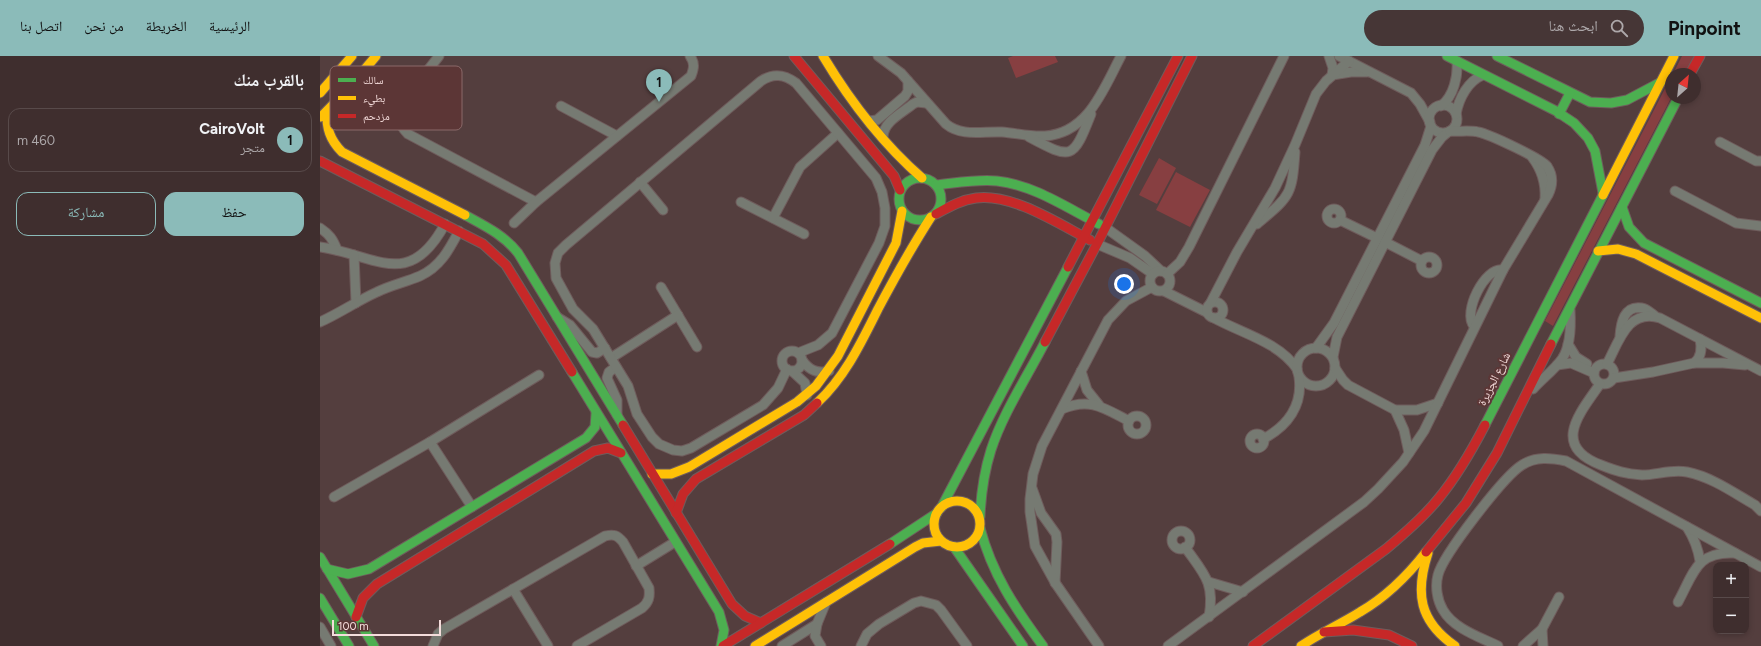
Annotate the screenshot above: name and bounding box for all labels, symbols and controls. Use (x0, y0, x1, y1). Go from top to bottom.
search box (1364, 10, 1644, 46)
text: ابحث هنا (1548, 17, 1598, 35)
icon: search (1608, 17, 1630, 39)
text: Pinpoint (1668, 17, 1741, 40)
text: اتصل بنا (20, 18, 62, 35)
text: من نحن (84, 18, 124, 35)
text: الخريطة (146, 18, 187, 35)
text: الرئيسية (209, 18, 250, 35)
legend (330, 66, 462, 130)
north arrow (1665, 68, 1701, 104)
pin: 1 (646, 69, 672, 102)
text: بالقرب منك (234, 70, 304, 90)
text: سالك (363, 74, 383, 87)
text: بطيء (363, 92, 385, 107)
text: مزدحم (363, 110, 390, 124)
text: CairoVolt (199, 120, 265, 138)
text: 460 m (17, 133, 55, 148)
text: 1 (287, 133, 293, 148)
text: متجر (240, 140, 265, 155)
button: مشاركة (16, 192, 156, 236)
button: حفظ (164, 192, 304, 236)
your location (1114, 274, 1134, 294)
street label: شارع الجزيرة (1475, 350, 1514, 408)
map controls (1713, 562, 1749, 634)
button: + (1713, 562, 1749, 598)
button: − (1713, 598, 1749, 634)
scale bar (332, 618, 441, 637)
text: 100 m (338, 620, 369, 633)

